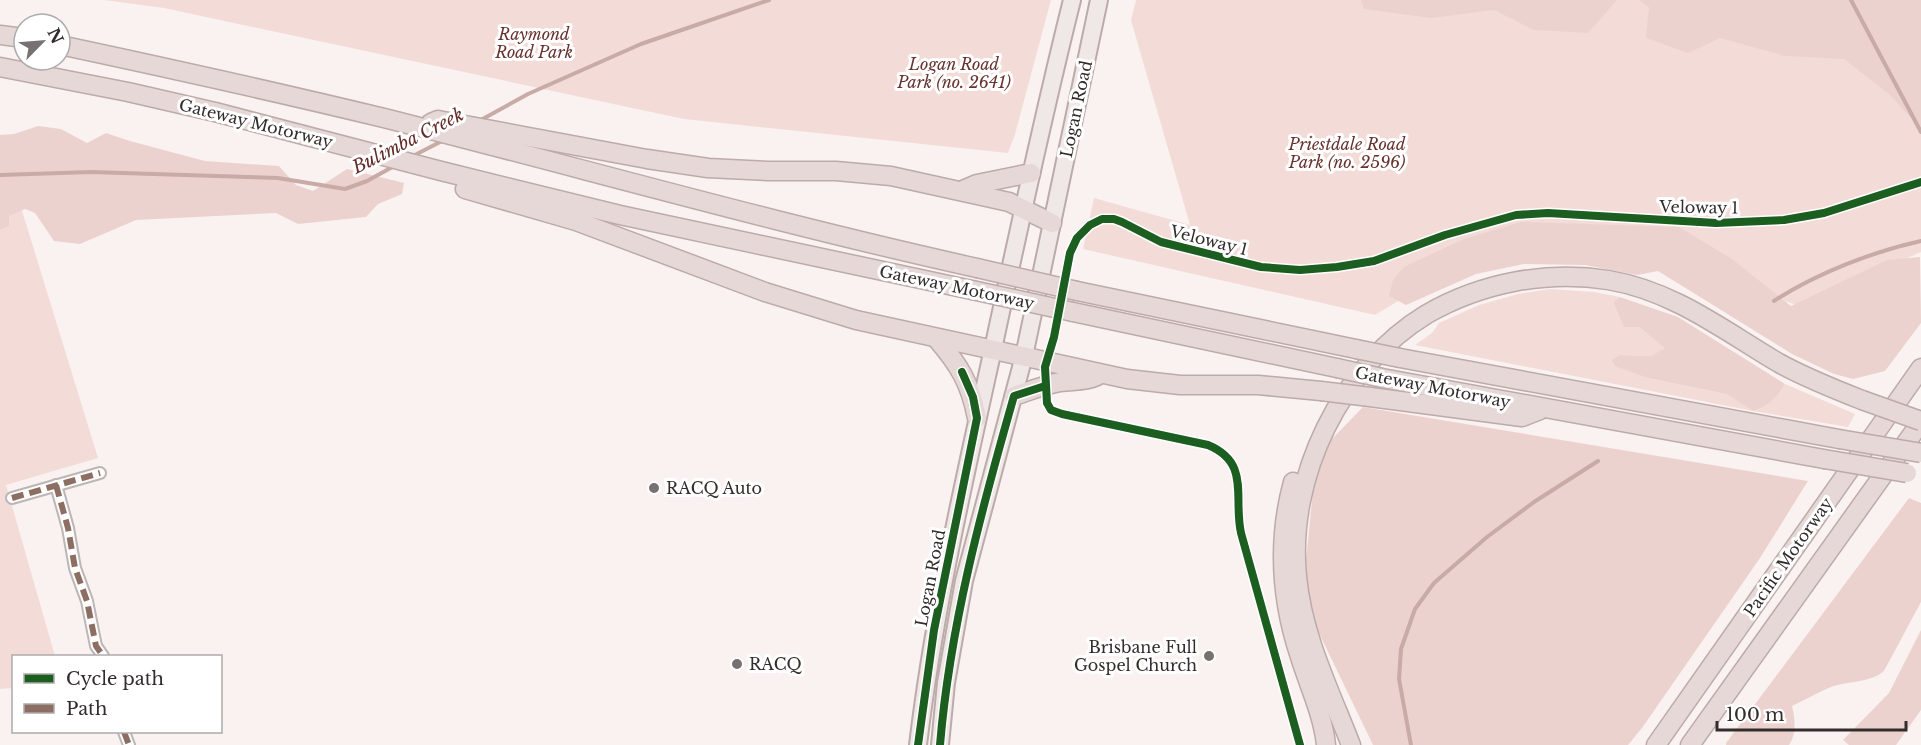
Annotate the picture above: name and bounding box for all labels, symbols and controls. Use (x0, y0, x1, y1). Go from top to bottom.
north arrow (12, 12, 72, 72)
park label: Raymond Road Park (494, 24, 573, 62)
text: N (43, 25, 68, 47)
park label: Logan Road Park (no. 2641) (896, 54, 1011, 92)
street label: Logan Road (1056, 58, 1096, 159)
street label: Gateway Motorway (177, 94, 336, 152)
water label: Bulimba Creek (348, 103, 467, 179)
park label: Priestdale Road Park (no. 2596) (1287, 134, 1406, 172)
street label: Veloway 1 (1658, 196, 1739, 218)
street label: Veloway 1 (1167, 220, 1250, 259)
street label: Gateway Motorway (878, 261, 1037, 313)
street label: Gateway Motorway (1354, 362, 1513, 412)
place label: RACQ Auto (666, 478, 762, 498)
marker: RACQ Auto (647, 481, 661, 495)
street label: Pacific Motorway (1739, 493, 1837, 621)
street label: Logan Road (911, 527, 949, 628)
place label: Brisbane Full Gospel Church (1074, 637, 1197, 675)
marker: Brisbane Full Gospel Church (1202, 649, 1216, 663)
place label: RACQ (749, 654, 802, 674)
legend (12, 655, 222, 733)
marker: RACQ (730, 657, 744, 671)
text: Cycle path (66, 668, 164, 690)
scale bar (1717, 694, 1906, 732)
text: Path (66, 698, 107, 720)
text: 100 m (1726, 704, 1784, 726)

